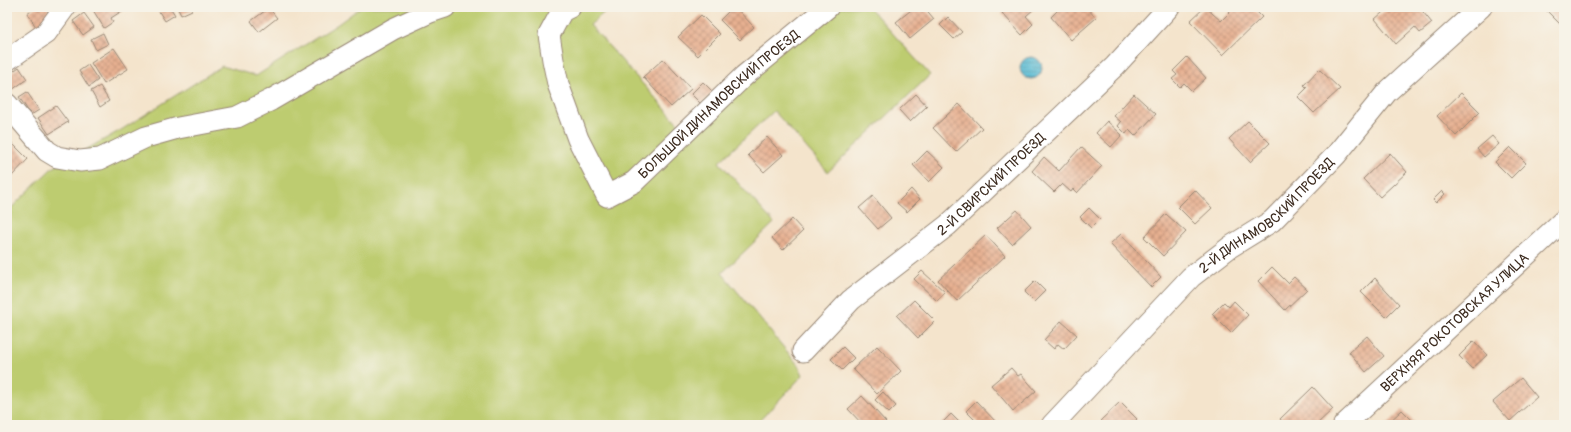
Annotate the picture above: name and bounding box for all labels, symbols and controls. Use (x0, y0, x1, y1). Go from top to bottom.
street label: БОЛЬШОЙ ДИНАМОВСКИЙ ПРОЕЗД (634, 26, 803, 182)
street label: 2-Й СВИРСКИЙ ПРОЕЗД (934, 129, 1049, 239)
street label: 2-Й ДИНАМОВСКИЙ ПРОЕЗД (1195, 153, 1338, 276)
street label: ВЕРХНЯЯ РОКОТОВСКАЯ УЛИЦА (1377, 249, 1532, 395)

